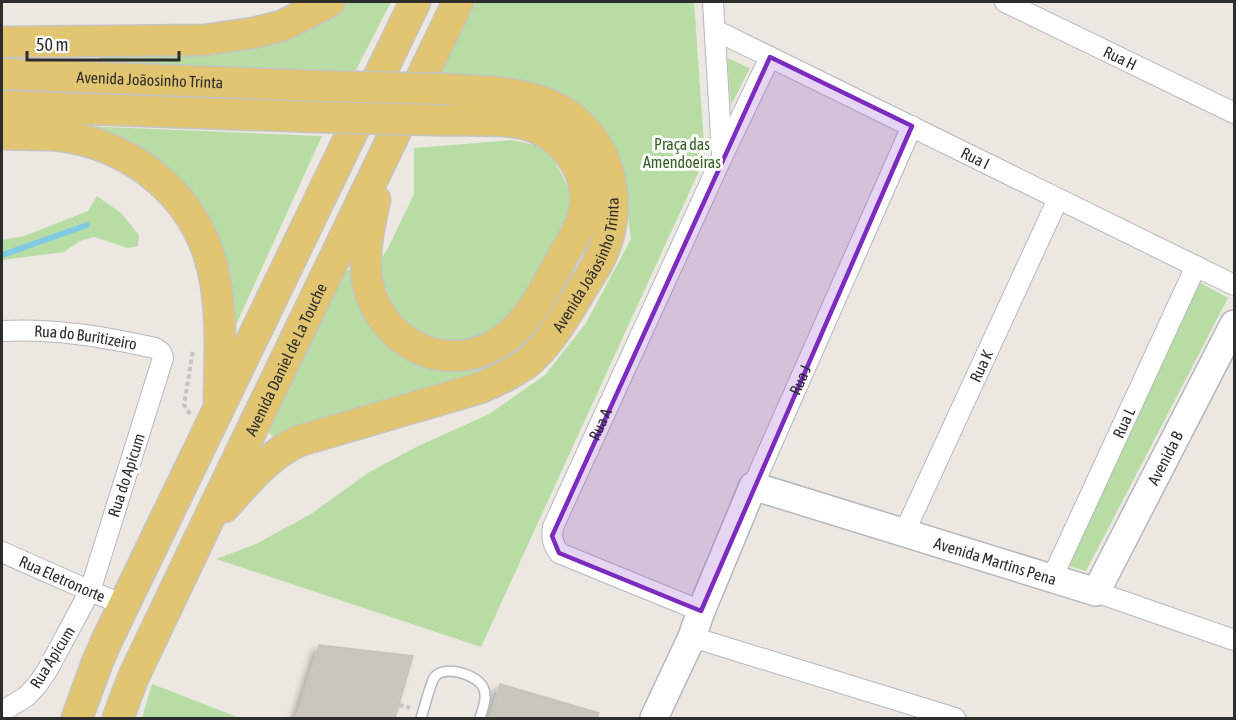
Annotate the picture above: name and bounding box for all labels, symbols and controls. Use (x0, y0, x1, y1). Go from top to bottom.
scale bar (27, 24, 178, 62)
text: 50 m (36, 34, 68, 55)
street label: Rua H (1101, 42, 1140, 73)
street label: Avenida Joãosinho Trinta (76, 68, 224, 91)
park label: Praça das Amendoeiras (643, 135, 721, 171)
street label: Rua I (958, 143, 992, 172)
street label: Avenida Joãosinho Trinta (549, 197, 622, 335)
street label: Avenida Daniel de La Touche (241, 280, 330, 439)
street label: Rua do Buritizeiro (34, 322, 139, 353)
street label: Rua K (966, 347, 996, 385)
street label: Rua J (785, 362, 814, 397)
street label: Rua L (1109, 404, 1139, 441)
street label: Rua A (585, 405, 615, 443)
street label: Avenida B (1144, 428, 1186, 488)
street label: Rua do Apicum (104, 431, 149, 519)
street label: Avenida Martins Pena (932, 534, 1059, 588)
street label: Rua Eletronorte (17, 552, 108, 605)
street label: Rua Apicum (26, 623, 79, 692)

